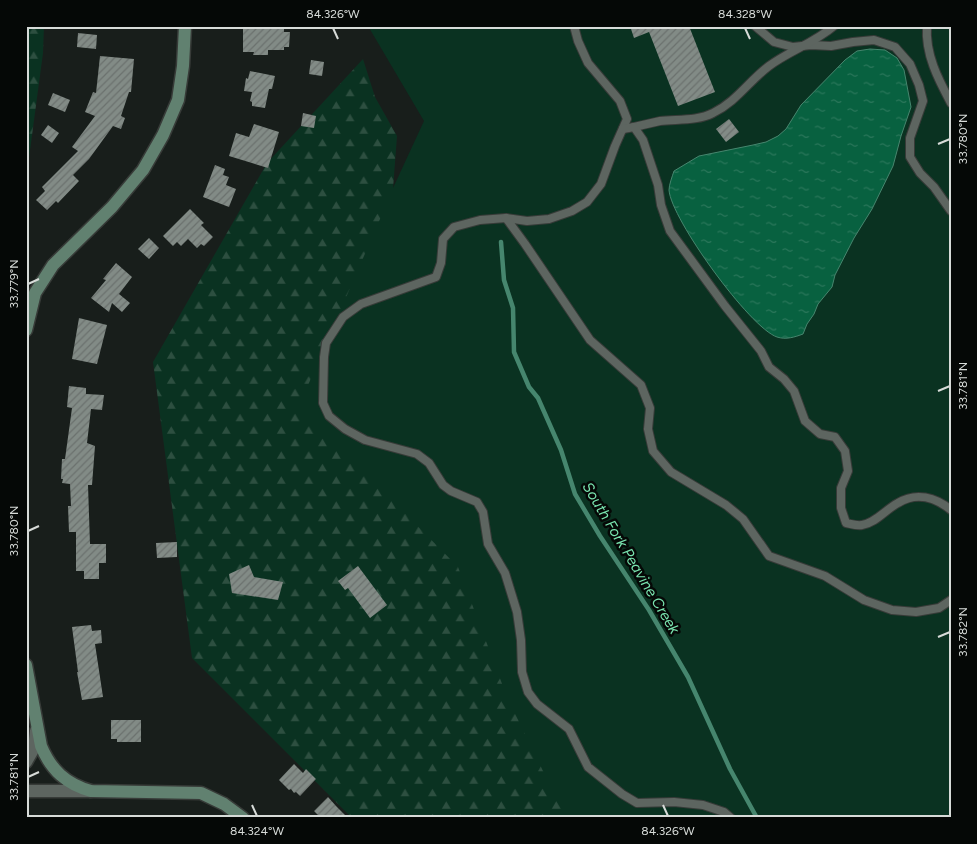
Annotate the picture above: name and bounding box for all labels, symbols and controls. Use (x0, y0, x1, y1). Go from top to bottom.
text: 84.326°W (306, 7, 360, 21)
text: 84.328°W (718, 7, 772, 21)
text: 33.780°N (956, 114, 970, 164)
text: 33.779°N (7, 260, 21, 308)
text: 33.781°N (956, 362, 970, 410)
water label: South Fork Peavine Creek (579, 479, 684, 638)
text: 33.780°N (7, 506, 21, 556)
text: 33.782°N (956, 607, 970, 657)
text: 33.781°N (7, 753, 21, 801)
text: 84.324°W (230, 824, 284, 838)
text: 84.326°W (641, 824, 695, 838)

